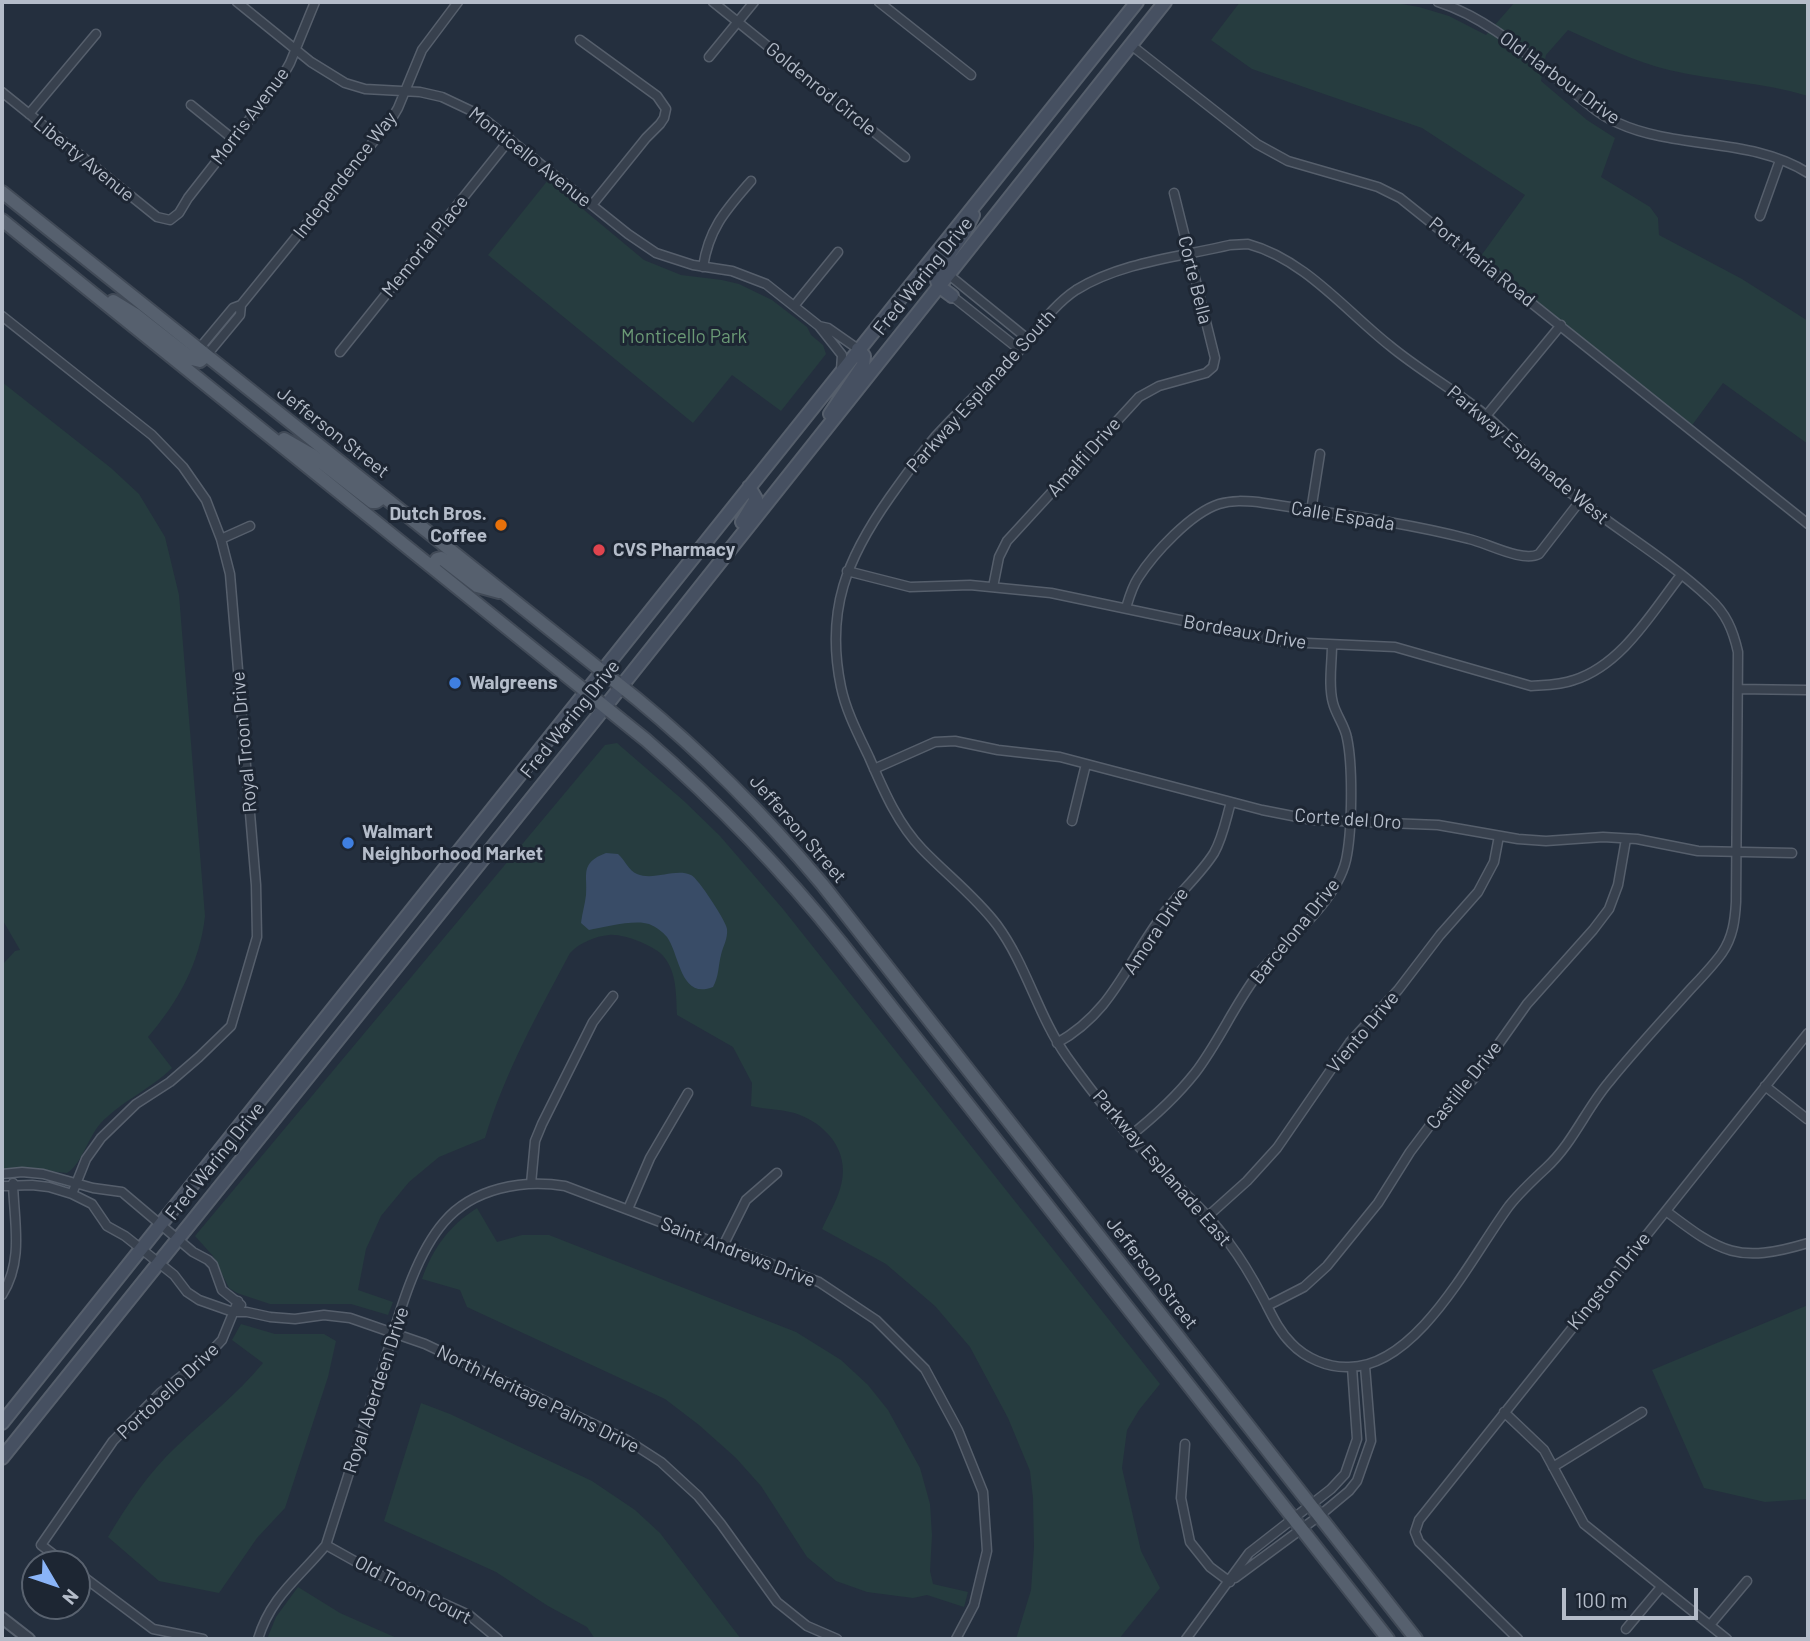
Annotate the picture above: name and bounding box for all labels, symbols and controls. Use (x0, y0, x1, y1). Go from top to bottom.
street label: Old Harbour Drive (1495, 27, 1625, 129)
street label: Goldenrod Circle (761, 37, 881, 141)
street label: Morris Avenue (206, 63, 294, 169)
street label: Monticello Avenue (464, 102, 596, 212)
street label: Independence Way (288, 107, 402, 243)
street label: Liberty Avenue (29, 111, 139, 207)
street label: Memorial Place (377, 190, 473, 302)
street label: Fred Waring Drive (868, 212, 978, 340)
street label: Port Maria Road (1424, 212, 1540, 312)
street label: Corte Bella (1173, 234, 1217, 326)
street label: Parkway Esplanade South (902, 305, 1060, 477)
park label: Monticello Park (621, 326, 747, 348)
street label: Jefferson Street (272, 381, 394, 483)
street label: Parkway Esplanade West (1442, 381, 1614, 529)
street label: Amalfi Drive (1042, 413, 1126, 501)
street label: Calle Espada (1290, 497, 1396, 535)
place label: Dutch Bros. Coffee (389, 503, 487, 547)
marker: Dutch Bros. Coffee (493, 517, 509, 533)
place label: CVS Pharmacy (613, 539, 735, 561)
marker: CVS Pharmacy (591, 542, 607, 558)
street label: Bordeaux Drive (1182, 610, 1308, 654)
street label: Fred Waring Drive (515, 655, 625, 783)
street label: Royal Troon Drive (226, 670, 262, 814)
place label: Walgreens (469, 672, 557, 694)
marker: Walgreens (447, 675, 463, 691)
street label: Jefferson Street (745, 770, 851, 888)
street label: Corte del Oro (1294, 804, 1402, 834)
place label: Walmart Neighborhood Market (362, 821, 543, 865)
marker: Walmart Neighborhood Market (340, 835, 356, 851)
street label: Barcelona Drive (1246, 874, 1344, 988)
street label: Amora Drive (1119, 883, 1193, 979)
street label: Viento Drive (1322, 987, 1404, 1077)
street label: Castille Drive (1421, 1036, 1507, 1134)
street label: Parkway Esplanade East (1088, 1085, 1236, 1251)
street label: Fred Waring Drive (160, 1097, 270, 1225)
street label: Saint Andrews Drive (658, 1212, 818, 1292)
street label: Jefferson Street (1101, 1212, 1203, 1334)
street label: Kingston Drive (1563, 1228, 1655, 1334)
street label: Royal Aberdeen Drive (338, 1304, 414, 1476)
street label: Portobello Drive (112, 1338, 224, 1444)
street label: North Heritage Palms Drive (433, 1340, 643, 1458)
north arrow (21, 1550, 91, 1620)
street label: Old Troon Court (351, 1551, 475, 1629)
scale bar (1565, 1574, 1702, 1618)
text: N (58, 1585, 84, 1609)
text: 100 m (1575, 1587, 1628, 1612)

